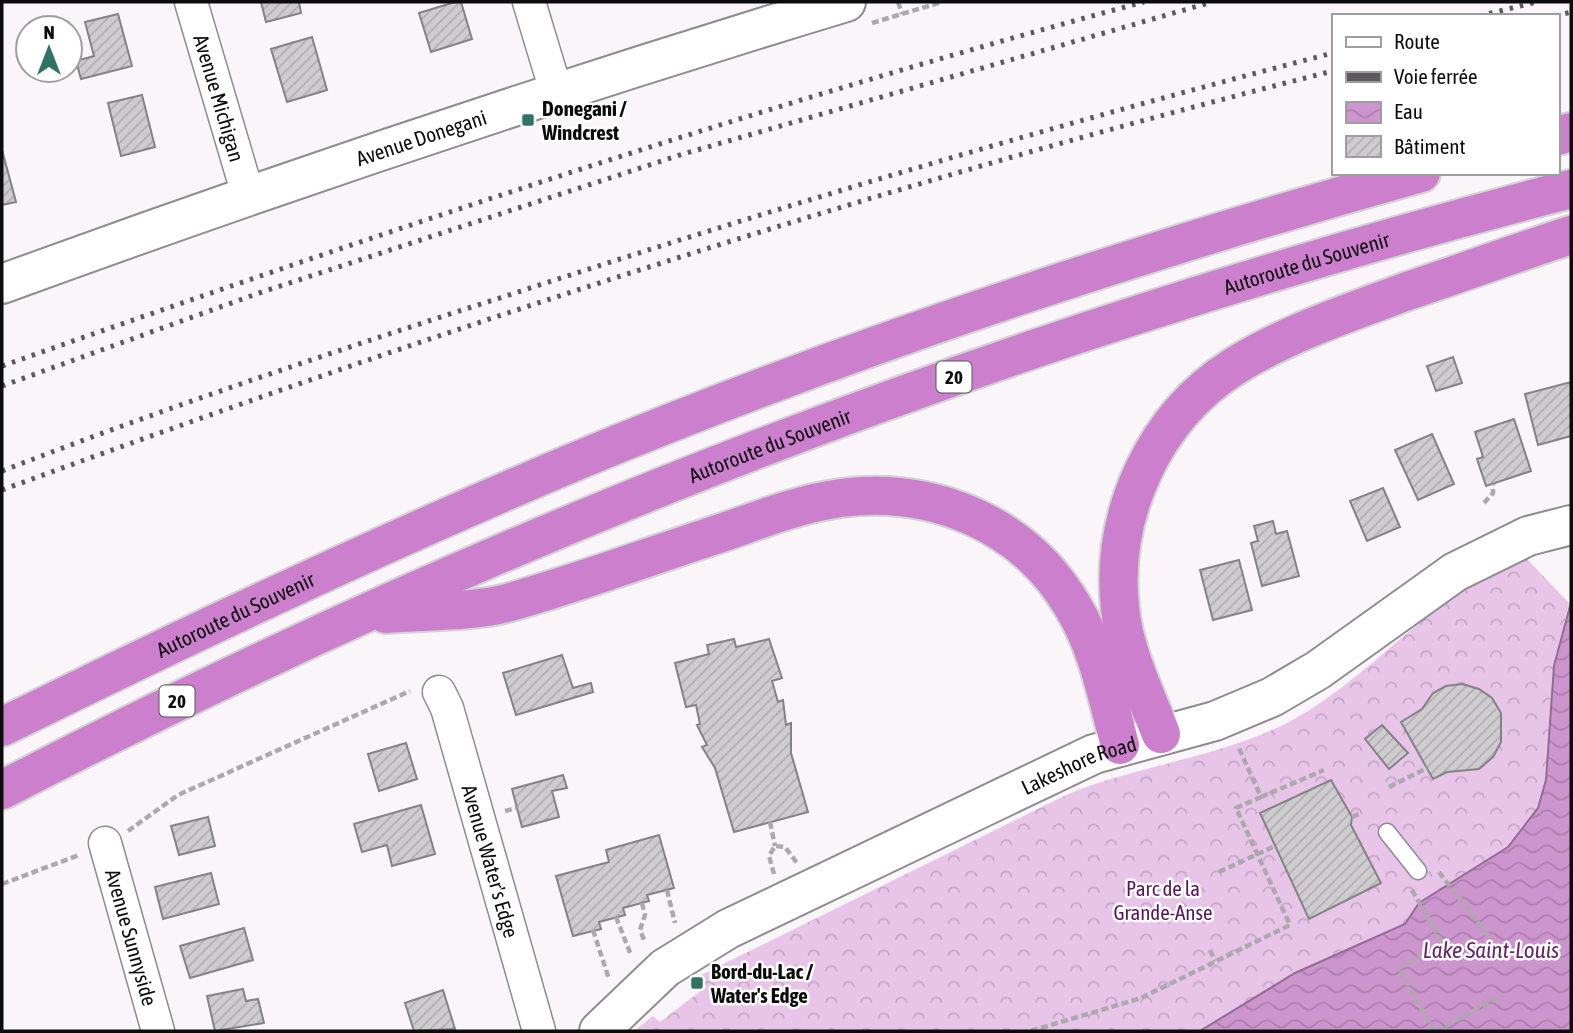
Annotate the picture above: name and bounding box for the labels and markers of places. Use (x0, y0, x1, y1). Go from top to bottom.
place label: Donegani / Windcrest (541, 96, 628, 144)
marker: Donegani / Windcrest (520, 112, 536, 128)
place label: Bord-du-Lac / Water's Edge (710, 959, 814, 1007)
marker: Bord-du-Lac / Water's Edge (689, 975, 705, 991)

